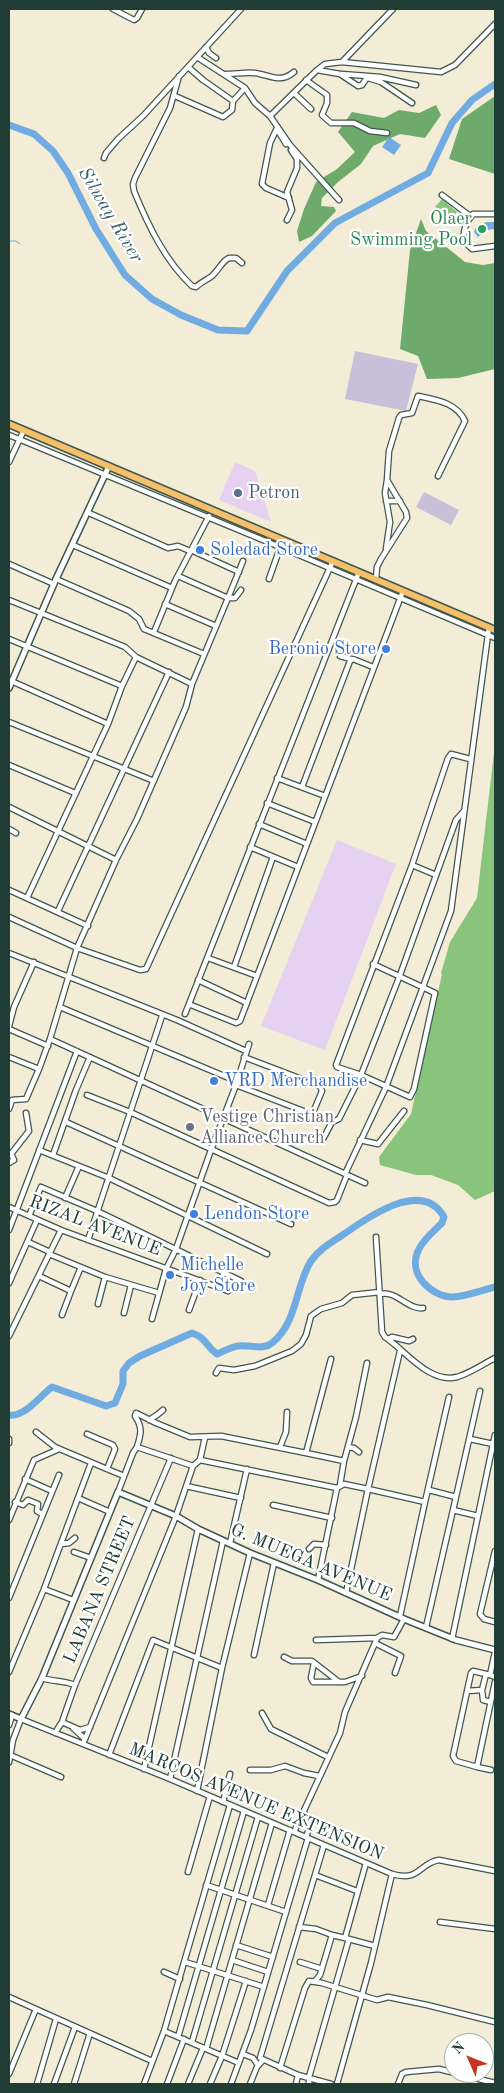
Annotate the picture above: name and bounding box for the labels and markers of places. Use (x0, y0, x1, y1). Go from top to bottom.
place label: Olaer Swimming Pool (350, 208, 472, 250)
marker: Olaer Swimming Pool (476, 223, 488, 235)
place label: Petron (248, 482, 300, 504)
marker: Petron (232, 487, 244, 499)
place label: Soledad Store (210, 539, 318, 561)
marker: Soledad Store (194, 544, 206, 556)
place label: Beronio Store (268, 638, 376, 660)
marker: Beronio Store (380, 643, 392, 655)
place label: VRD Merchandise (224, 1070, 367, 1092)
marker: VRD Merchandise (208, 1075, 220, 1087)
place label: Vestige Christian Alliance Church (200, 1106, 334, 1148)
marker: Vestige Christian Alliance Church (184, 1121, 196, 1133)
place label: Lendon Store (204, 1203, 309, 1225)
marker: Lendon Store (188, 1208, 200, 1220)
place label: Michelle Joy Store (180, 1254, 255, 1296)
marker: Michelle Joy Store (164, 1269, 176, 1281)

